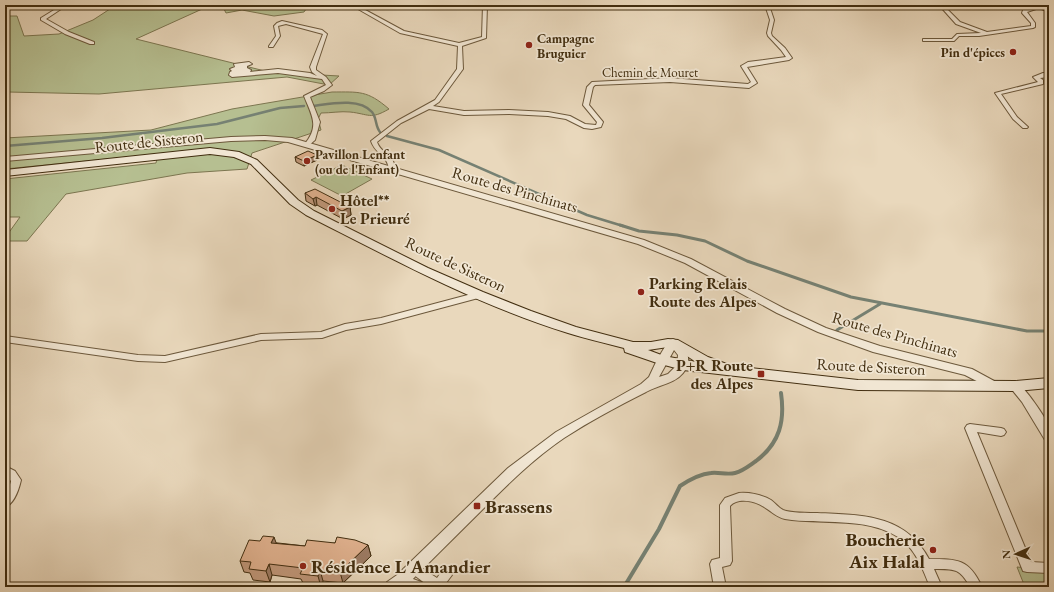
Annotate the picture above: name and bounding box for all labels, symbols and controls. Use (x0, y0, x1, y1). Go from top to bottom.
place label: Campagne Bruguier (537, 30, 595, 62)
marker: Campagne Bruguier (524, 40, 534, 50)
place label: Pin d'épices (941, 44, 1005, 61)
marker: Pin d'épices (1008, 47, 1018, 57)
street label: Chemin de Mouret (602, 64, 698, 81)
street label: Route de Sisteron (94, 125, 205, 158)
place label: Pavillon Lenfant (ou de l'Enfant) (315, 146, 405, 178)
marker: Pavillon Lenfant (ou de l'Enfant) (302, 156, 312, 166)
street label: Route des Pinchinats (450, 161, 580, 217)
place label: Hôtel** Le Prieuré (340, 190, 410, 229)
marker: Hôtel** Le Prieuré (327, 204, 337, 214)
street label: Route de Sisteron (402, 232, 510, 297)
place label: Parking Relais Route des Alpes (649, 273, 757, 312)
marker: Parking Relais Route des Alpes (636, 287, 646, 297)
street label: Route des Pinchinats (830, 306, 960, 362)
street label: Route de Sisteron (816, 353, 927, 380)
place label: P+R Route des Alpes (676, 355, 753, 394)
marker: P+R Route des Alpes (756, 369, 766, 379)
place label: Brassens (485, 494, 552, 519)
marker: Brassens (472, 501, 482, 511)
place label: Boucherie Aix Halal (845, 527, 926, 574)
north arrow (996, 534, 1036, 574)
marker: Boucherie Aix Halal (928, 545, 938, 555)
text: N (999, 550, 1013, 559)
place label: Résidence L'Amandier (311, 554, 491, 579)
marker: Résidence L'Amandier (298, 561, 308, 571)

